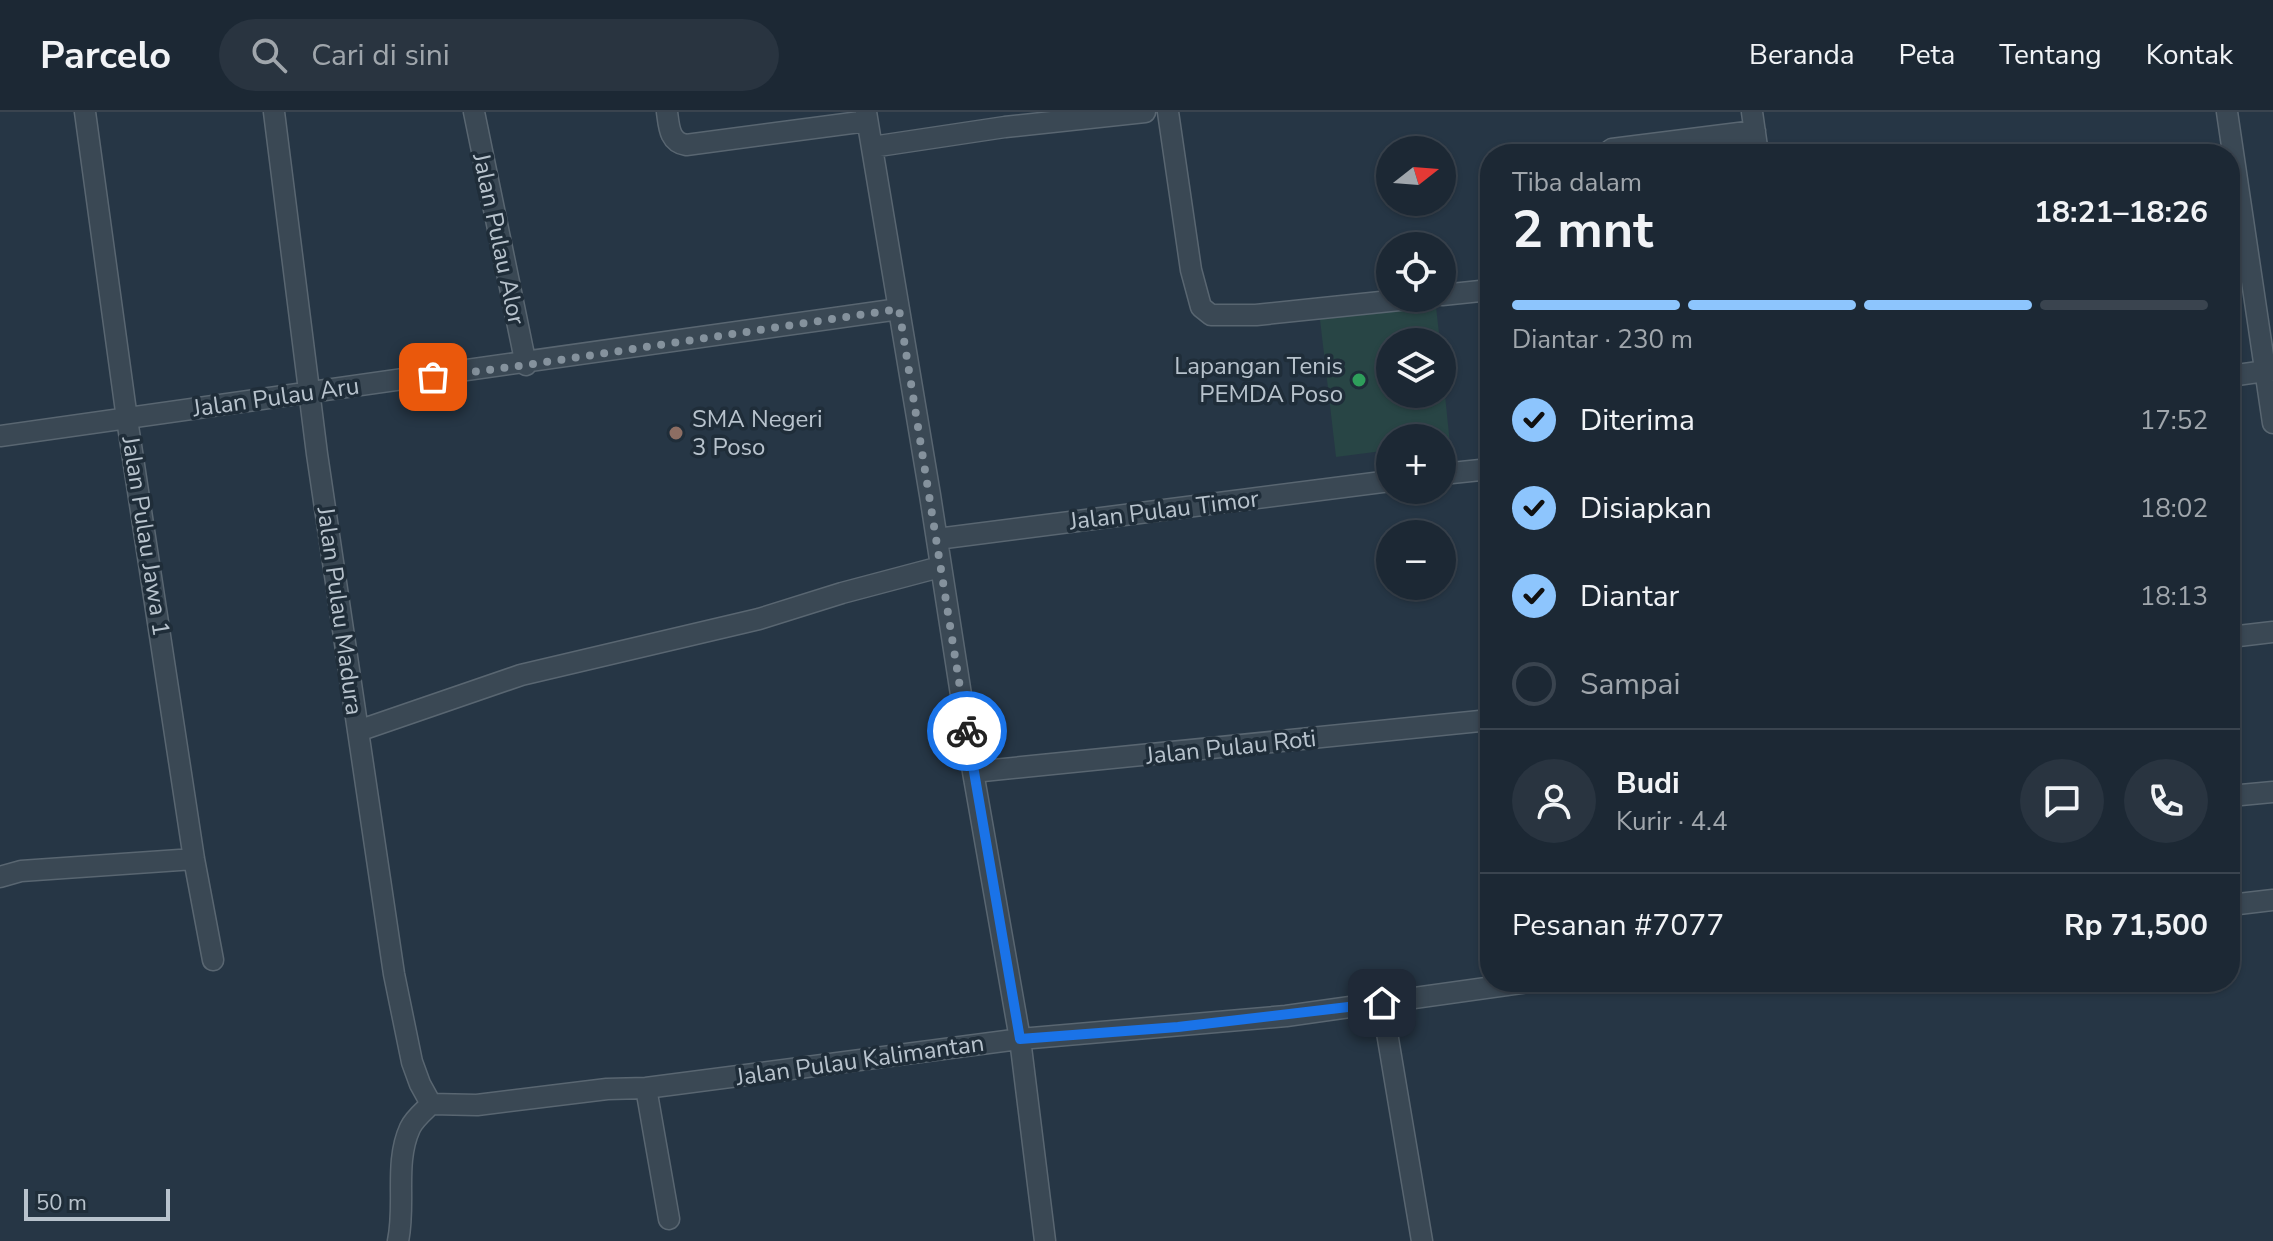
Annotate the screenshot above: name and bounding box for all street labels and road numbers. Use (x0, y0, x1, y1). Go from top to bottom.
street label: Jalan Pulau Alor (465, 149, 533, 328)
street label: Jalan Pulau Aru (190, 369, 361, 425)
street label: Jalan Pulau Jawa 1 (114, 433, 178, 638)
street label: Jalan Pulau Timor (1066, 482, 1261, 538)
street label: Jalan Pulau Madura (309, 504, 370, 717)
street label: Jalan Pulau Roti (1143, 722, 1318, 772)
street label: Jalan Pulau Kalimantan (733, 1027, 986, 1093)

